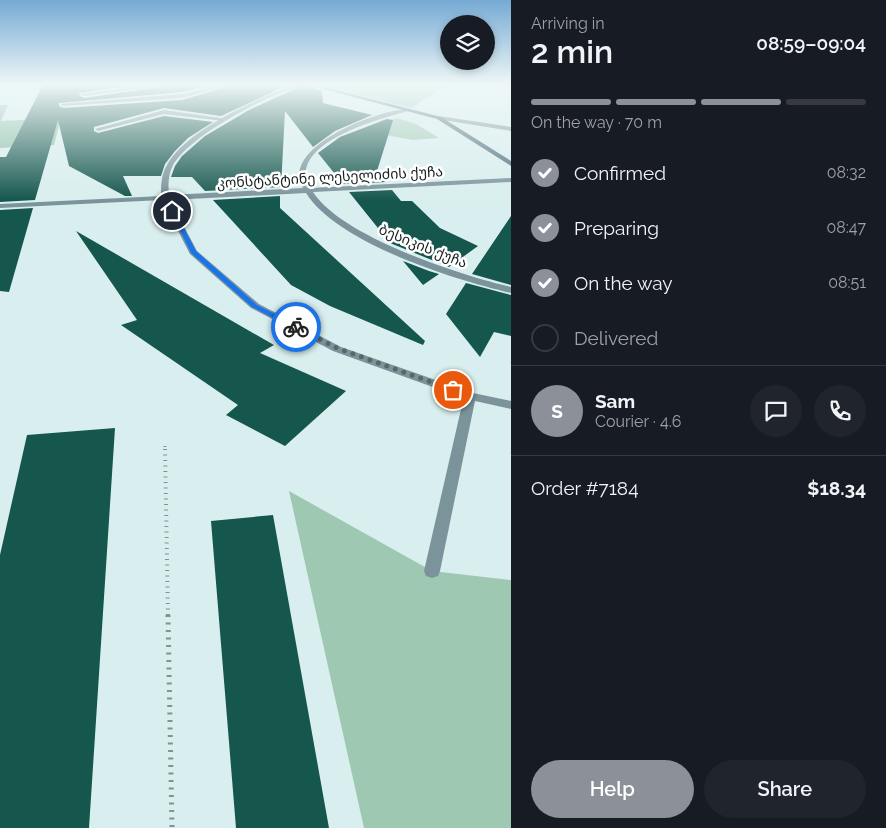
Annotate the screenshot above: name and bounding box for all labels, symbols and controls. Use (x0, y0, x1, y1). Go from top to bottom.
text: Arriving in (531, 14, 605, 33)
map controls (440, 15, 495, 70)
button: layers (440, 15, 495, 70)
text: 08:59–09:04 (756, 32, 866, 54)
text: 2 min (531, 33, 613, 70)
text: On the way · 70 m (531, 113, 662, 132)
icon: check (531, 159, 559, 187)
text: Confirmed (574, 162, 666, 184)
street label: კონსტანტინე ლესელიძის ქუჩა (217, 163, 443, 192)
text: 08:32 (827, 163, 866, 182)
pin (151, 190, 193, 232)
icon: home (158, 197, 186, 225)
icon: check (531, 214, 559, 242)
text: Preparing (574, 217, 659, 239)
text: 08:47 (826, 218, 866, 237)
street label: ბესიკის ქუჩა (376, 221, 469, 272)
icon: check (531, 269, 559, 297)
text: On the way (574, 272, 673, 294)
text: 08:51 (828, 273, 866, 292)
courier (271, 302, 321, 352)
icon: bike (282, 313, 310, 341)
text: Delivered (574, 327, 658, 349)
pin (432, 369, 474, 411)
icon: bag (439, 376, 467, 404)
button: chat (750, 385, 802, 437)
button: phone (814, 385, 866, 437)
text: Sam (595, 390, 635, 412)
text: S (551, 400, 563, 422)
text: Courier · 4.6 (595, 412, 681, 431)
text: Order #7184 (531, 477, 639, 499)
text: $18.34 (807, 477, 866, 499)
button: Help (531, 760, 694, 818)
button: Share (704, 760, 866, 818)

